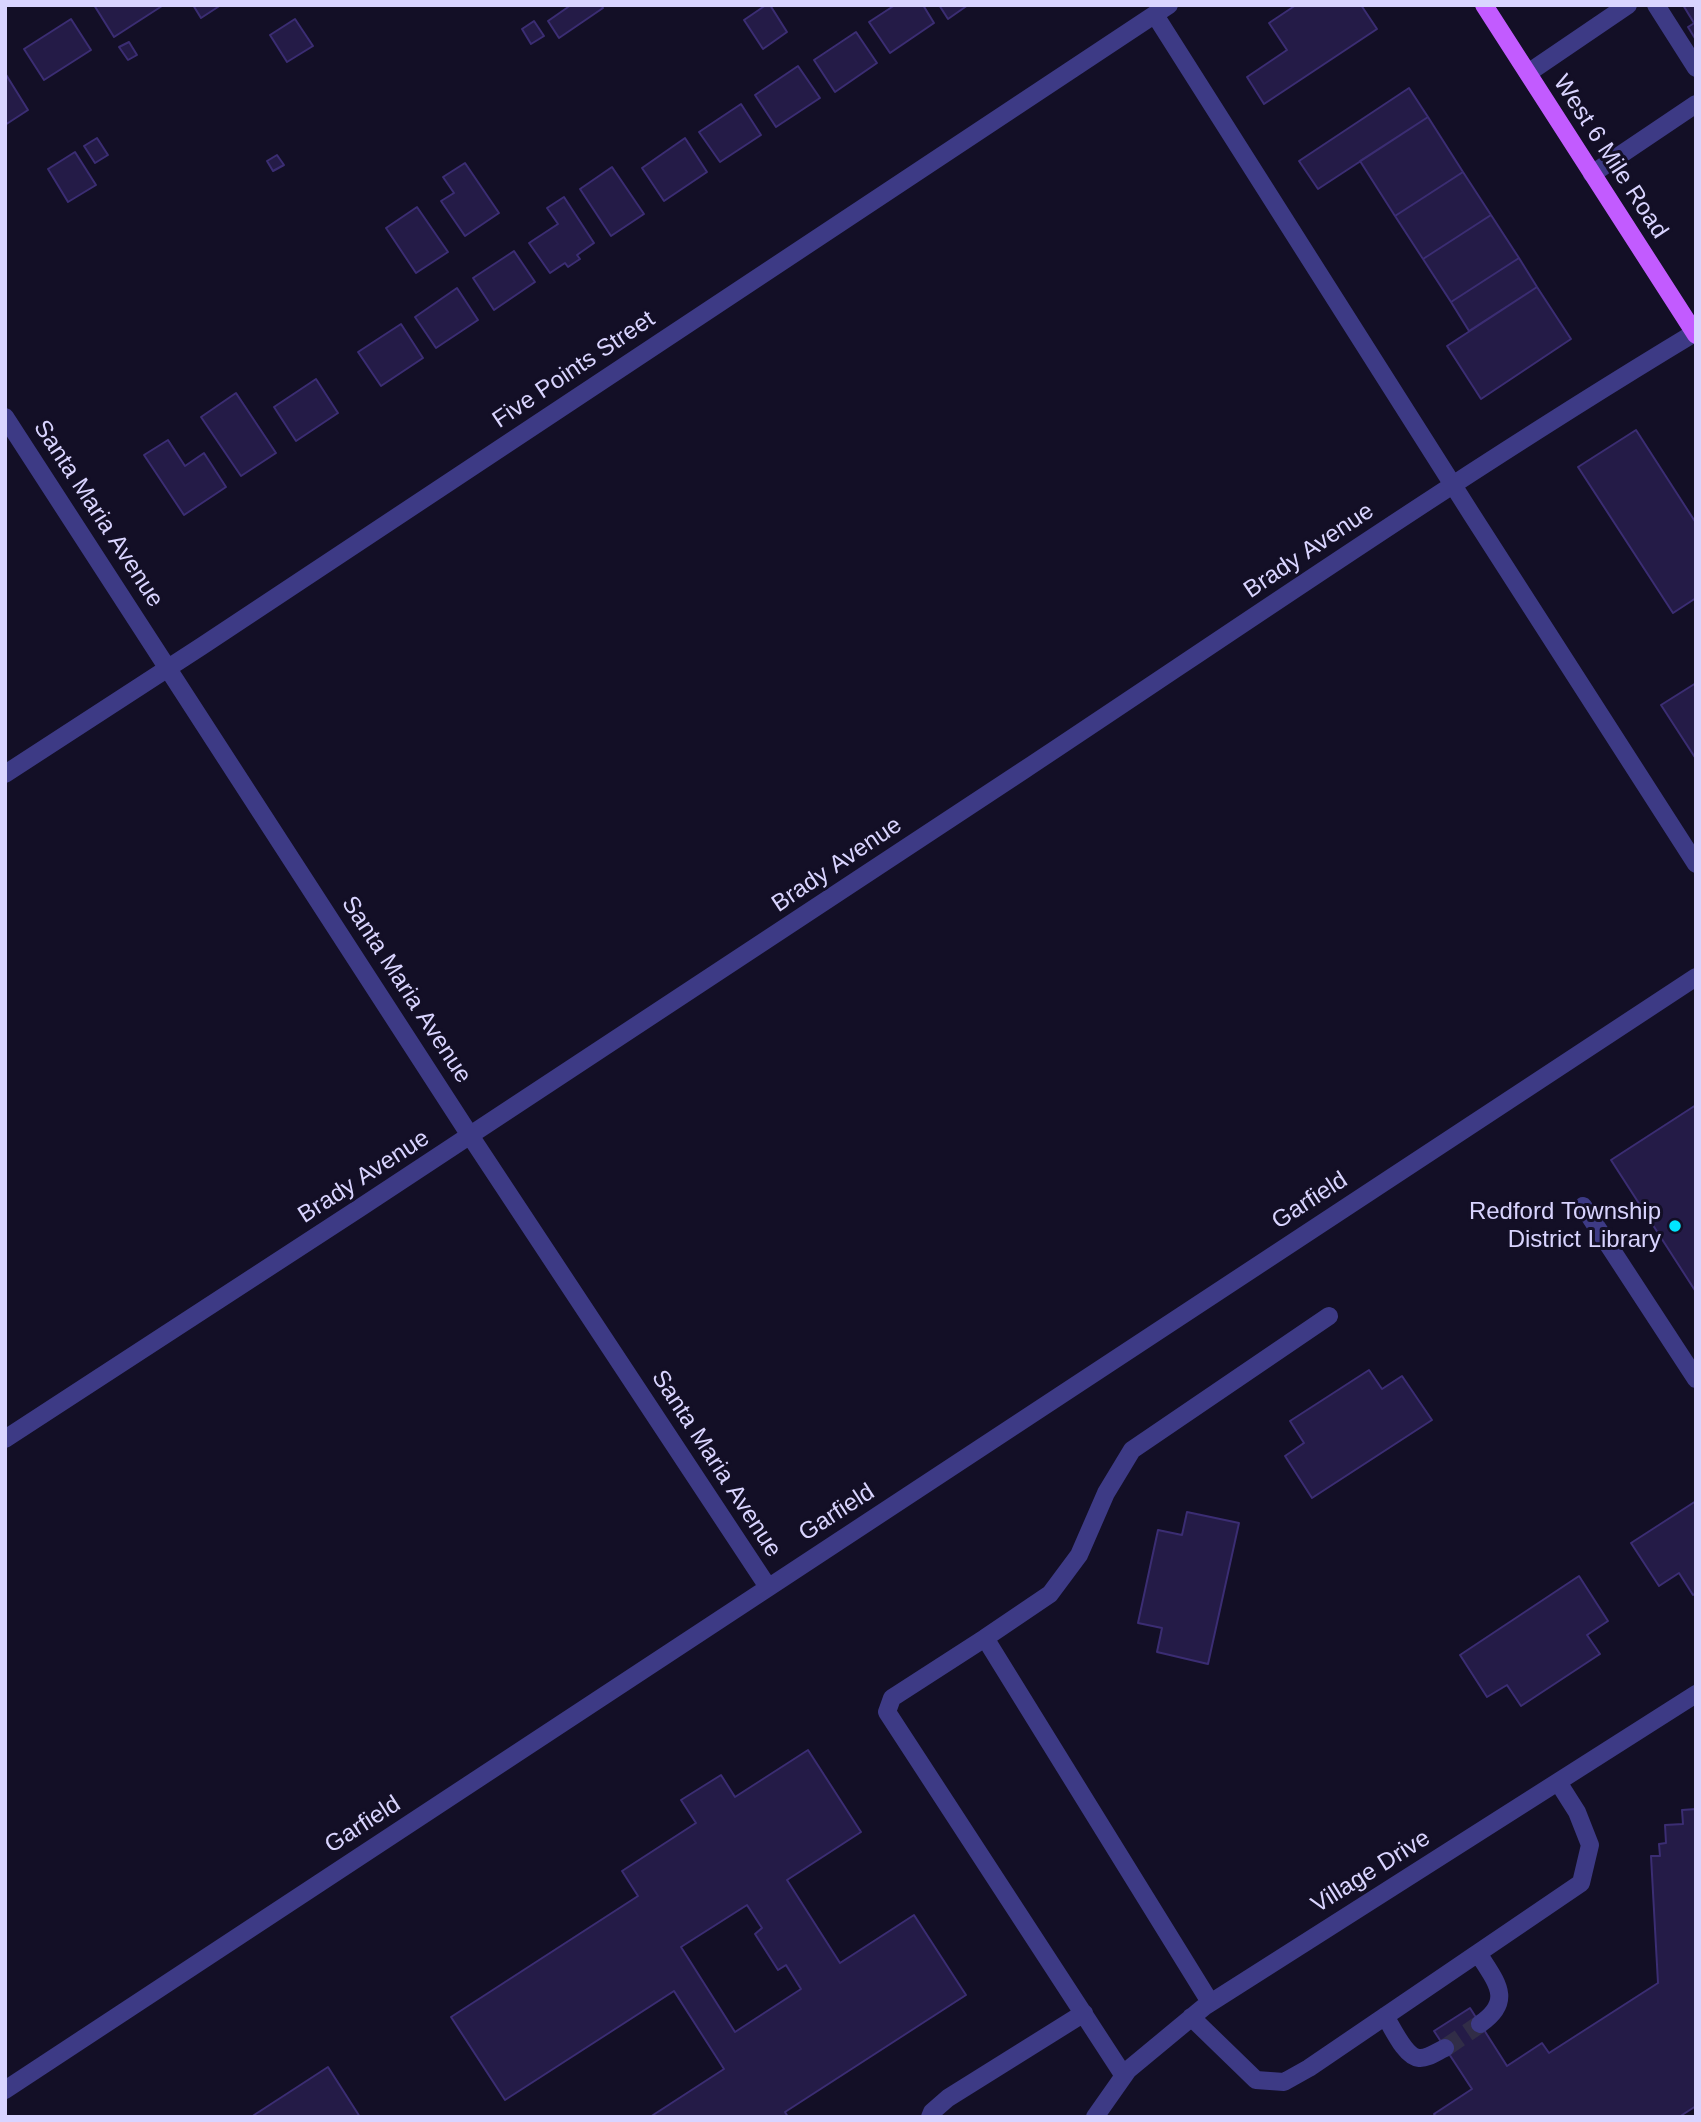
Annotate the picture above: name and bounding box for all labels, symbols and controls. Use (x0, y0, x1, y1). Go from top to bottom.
street label: West 6 Mile Road (1546, 70, 1674, 244)
street label: Five Points Street (487, 305, 661, 435)
street label: Santa Maria Avenue (27, 415, 169, 613)
street label: Brady Avenue (1239, 497, 1379, 605)
street label: Brady Avenue (767, 811, 907, 919)
street label: Santa Maria Avenue (335, 891, 477, 1089)
street label: Brady Avenue (293, 1124, 435, 1230)
street label: Garfield (1267, 1166, 1353, 1236)
place label: Redford Township District Library (1469, 1198, 1661, 1254)
marker: Redford Township District Library (1667, 1218, 1683, 1234)
street label: Santa Maria Avenue (645, 1365, 787, 1563)
street label: Garfield (794, 1478, 880, 1548)
street label: Garfield (320, 1790, 406, 1860)
street label: Village Drive (1306, 1824, 1436, 1920)

